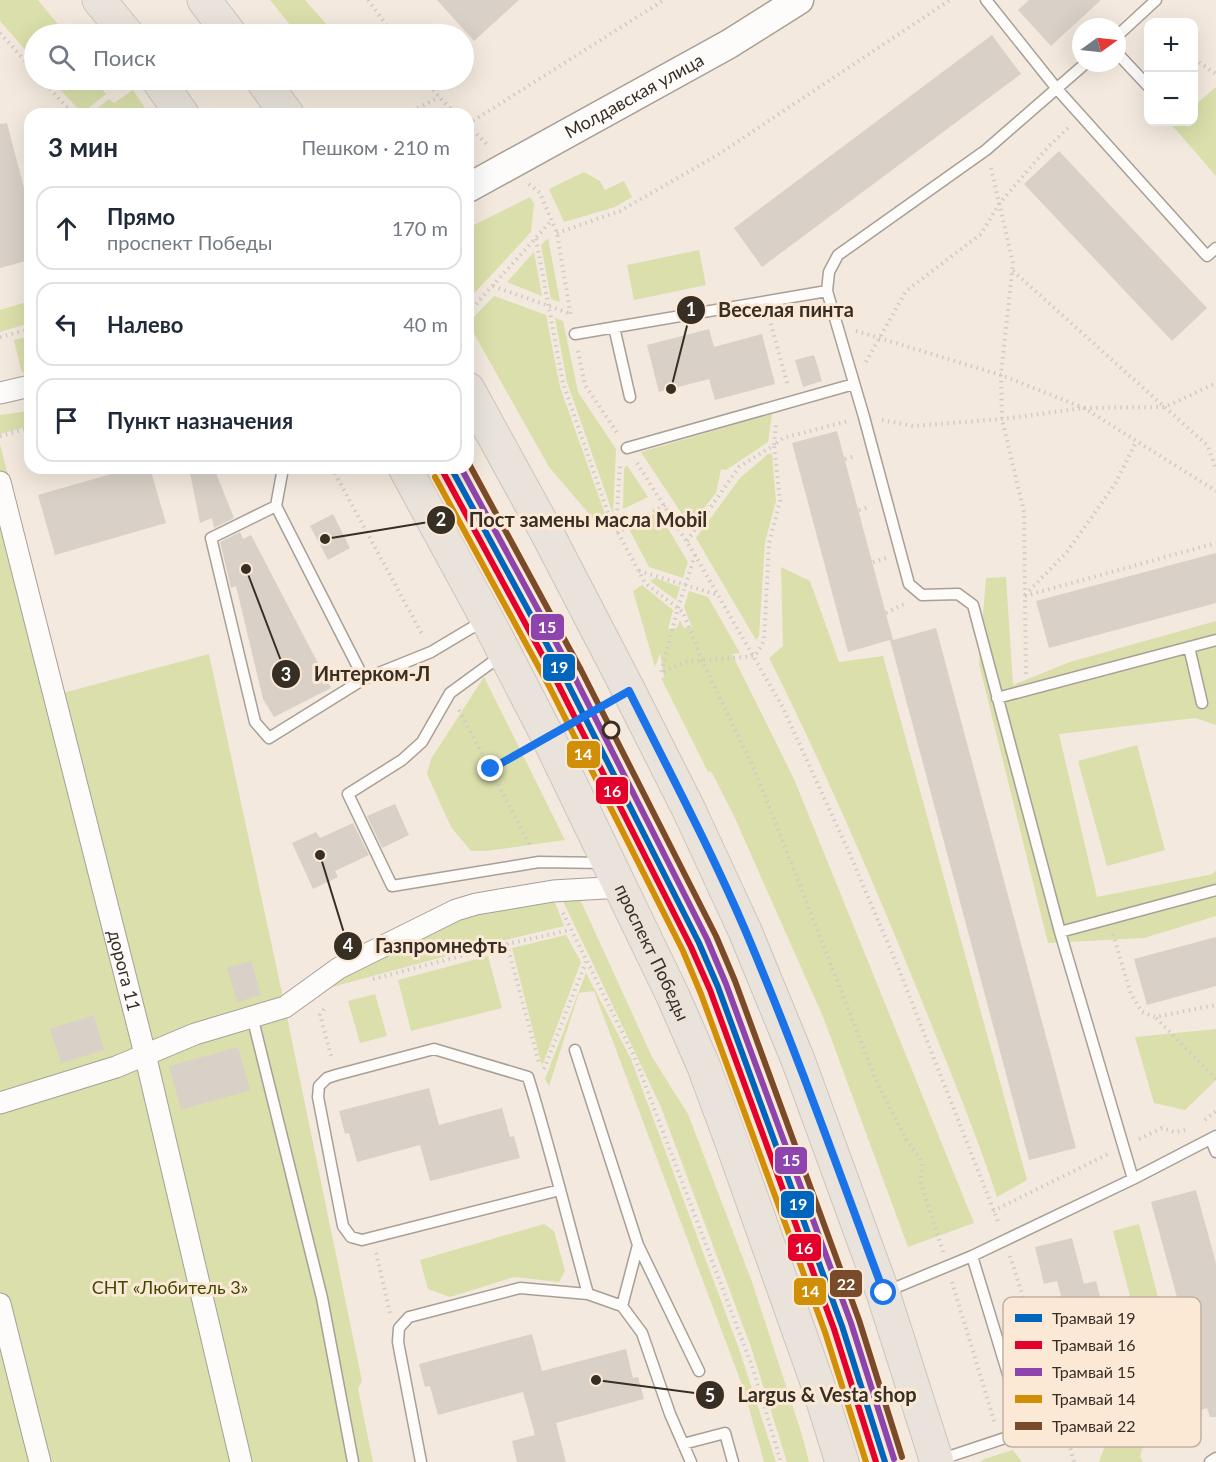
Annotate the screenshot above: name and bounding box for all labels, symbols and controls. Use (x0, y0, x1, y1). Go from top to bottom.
north arrow (1072, 18, 1126, 72)
map controls (1144, 18, 1198, 126)
button: + (1144, 18, 1198, 72)
search box (24, 24, 474, 90)
icon: search (45, 41, 78, 74)
text: Поиск (93, 44, 156, 71)
street label: Молдавская улица (560, 48, 707, 143)
button: − (1144, 72, 1198, 126)
text: 3 мин (48, 131, 118, 163)
text: Пешком · 210 m (301, 135, 450, 159)
text: Прямо (107, 203, 175, 230)
icon: ahead (50, 212, 83, 245)
text: 170 m (392, 216, 448, 240)
text: проспект Победы (107, 230, 272, 254)
callout: Веселая пинта (676, 291, 866, 329)
text: Веселая пинта (718, 297, 854, 321)
text: 1 (686, 298, 696, 320)
icon: left (50, 308, 83, 341)
text: Налево (107, 311, 183, 338)
text: 40 m (403, 312, 448, 336)
icon: arrive (50, 404, 83, 437)
text: Пункт назначения (107, 407, 293, 434)
callout: Пост замены масла Mobil (426, 501, 719, 539)
text: Пост замены масла Mobil (469, 507, 707, 531)
text: 2 (436, 508, 446, 530)
line badge: 15 (530, 613, 565, 641)
text: 15 (538, 617, 556, 636)
line badge: 19 (542, 653, 576, 682)
callout: Интерком-Л (271, 655, 442, 693)
text: 19 (550, 657, 568, 676)
text: Интерком-Л (314, 661, 430, 685)
text: 3 (281, 663, 291, 685)
unlabelled marker (602, 721, 620, 739)
line badge: 14 (566, 740, 601, 769)
text: 14 (574, 744, 592, 763)
route end (477, 755, 503, 781)
line badge: 16 (595, 776, 629, 805)
text: 16 (603, 781, 621, 800)
street label: проспект Победы (611, 880, 695, 1024)
street label: дорога 11 (104, 927, 146, 1013)
callout: Газпромнефть (333, 927, 519, 965)
text: Газпромнефть (375, 933, 507, 957)
text: 4 (343, 934, 353, 956)
line badge: 15 (774, 1146, 808, 1175)
text: 15 (782, 1150, 800, 1169)
line badge: 19 (780, 1190, 815, 1219)
text: 19 (789, 1194, 807, 1213)
line badge: 16 (787, 1233, 822, 1262)
text: 16 (795, 1238, 813, 1257)
line badge: 22 (829, 1269, 863, 1298)
text: 22 (837, 1274, 855, 1293)
park label: СНТ «Любитель 3» (92, 1276, 248, 1298)
line badge: 14 (793, 1277, 827, 1306)
route start (870, 1279, 896, 1305)
text: 14 (801, 1281, 819, 1300)
legend (1003, 1297, 1201, 1447)
text: Трамвай 19 (1052, 1308, 1136, 1327)
text: Трамвай 16 (1052, 1335, 1136, 1354)
text: Трамвай 15 (1052, 1362, 1136, 1381)
callout: Largus & Vesta shop (695, 1376, 929, 1414)
text: Largus & Vesta shop (737, 1382, 917, 1406)
text: 5 (705, 1384, 715, 1406)
text: Трамвай 14 (1052, 1389, 1136, 1408)
text: Трамвай 22 (1052, 1416, 1136, 1435)

